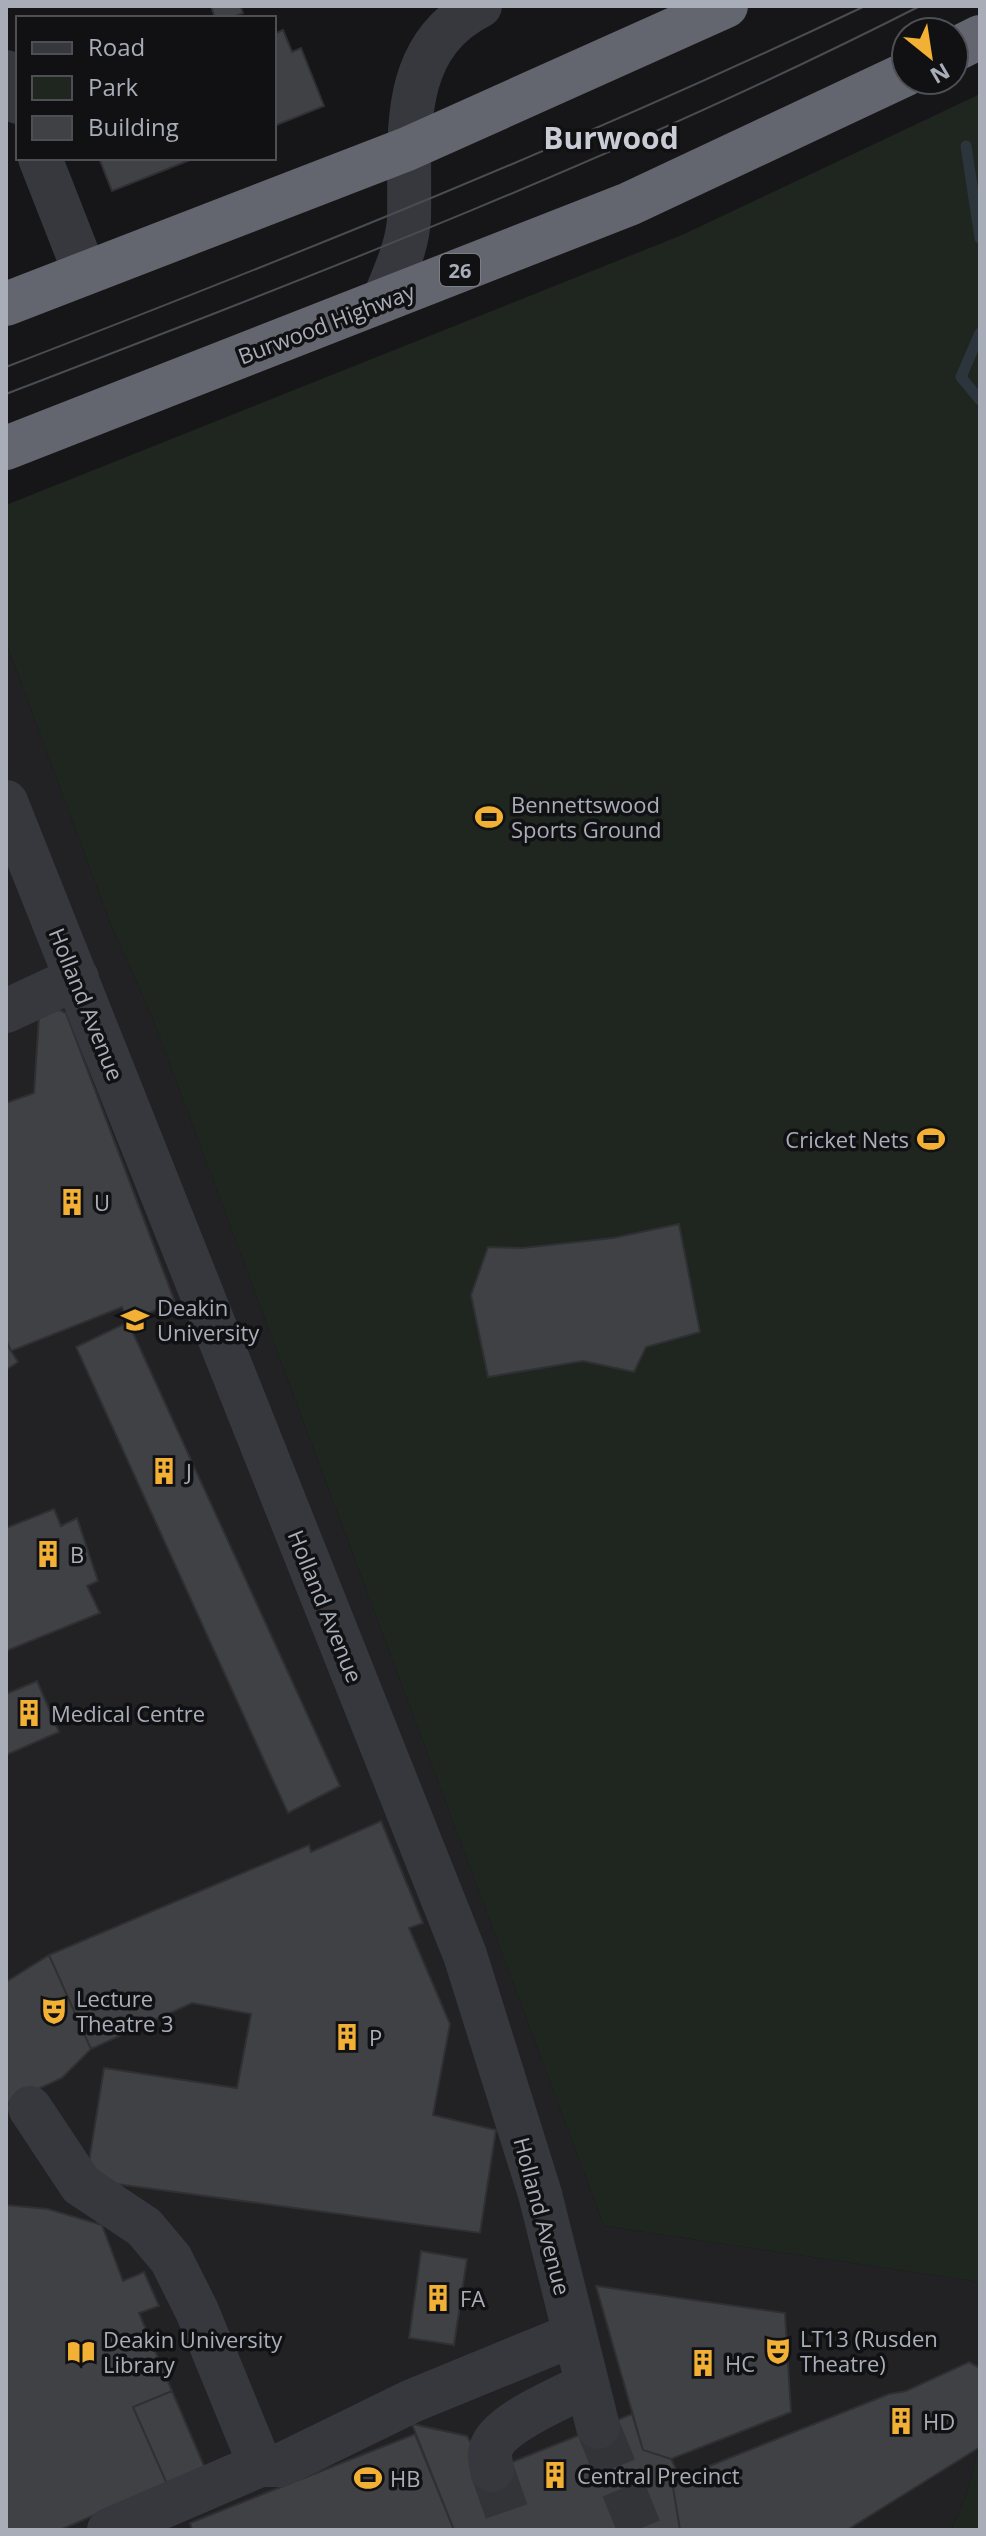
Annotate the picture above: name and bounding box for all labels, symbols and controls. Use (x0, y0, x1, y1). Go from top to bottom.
legend (16, 16, 276, 160)
north arrow (890, 16, 970, 96)
text: Road (88, 30, 145, 63)
text: N (925, 57, 956, 92)
text: Park (88, 70, 139, 103)
text: Building (88, 110, 179, 143)
district label: Burwood (543, 117, 679, 158)
road number: 26 (440, 254, 480, 286)
street label: Burwood Highway (233, 275, 420, 370)
place label: Bennettswood Sports Ground (511, 789, 661, 844)
sports icon: Bennettswood Sports Ground (474, 802, 504, 832)
street label: Holland Avenue (43, 923, 131, 1085)
place label: Cricket Nets (785, 1124, 909, 1154)
sports icon: Cricket Nets (916, 1124, 946, 1154)
building icon: U (57, 1187, 87, 1217)
place label: U (94, 1187, 110, 1217)
place label: Deakin University (157, 1292, 260, 1347)
school or university icon: Deakin University (120, 1305, 150, 1335)
building icon: J (149, 1456, 179, 1486)
place label: J (184, 1456, 192, 1486)
street label: Holland Avenue (282, 1525, 370, 1687)
building icon: B (33, 1539, 63, 1569)
place label: B (70, 1539, 84, 1569)
building icon: Medical Centre (14, 1698, 44, 1728)
place label: Medical Centre (51, 1698, 205, 1728)
place label: Lecture Theatre 3 (76, 1983, 174, 2038)
theatre icon: Lecture Theatre 3 (39, 1996, 69, 2026)
building icon: P (332, 2022, 362, 2052)
place label: P (369, 2022, 382, 2052)
street label: Holland Avenue (508, 2134, 578, 2298)
building icon: FA (423, 2283, 453, 2313)
place label: FA (460, 2283, 485, 2313)
place label: LT13 (Rusden Theatre) (800, 2323, 938, 2378)
place label: Deakin University Library (103, 2324, 283, 2379)
theatre icon: LT13 (Rusden Theatre) (763, 2336, 793, 2366)
library icon: Deakin University Library (66, 2337, 96, 2367)
building icon: HC (688, 2348, 718, 2378)
place label: HC (725, 2348, 755, 2378)
building icon: HD (886, 2406, 916, 2436)
place label: HD (923, 2406, 955, 2436)
building icon: Central Precinct (540, 2460, 570, 2490)
place label: Central Precinct (577, 2460, 740, 2490)
sports icon: HB (353, 2463, 383, 2493)
place label: HB (390, 2463, 420, 2493)

